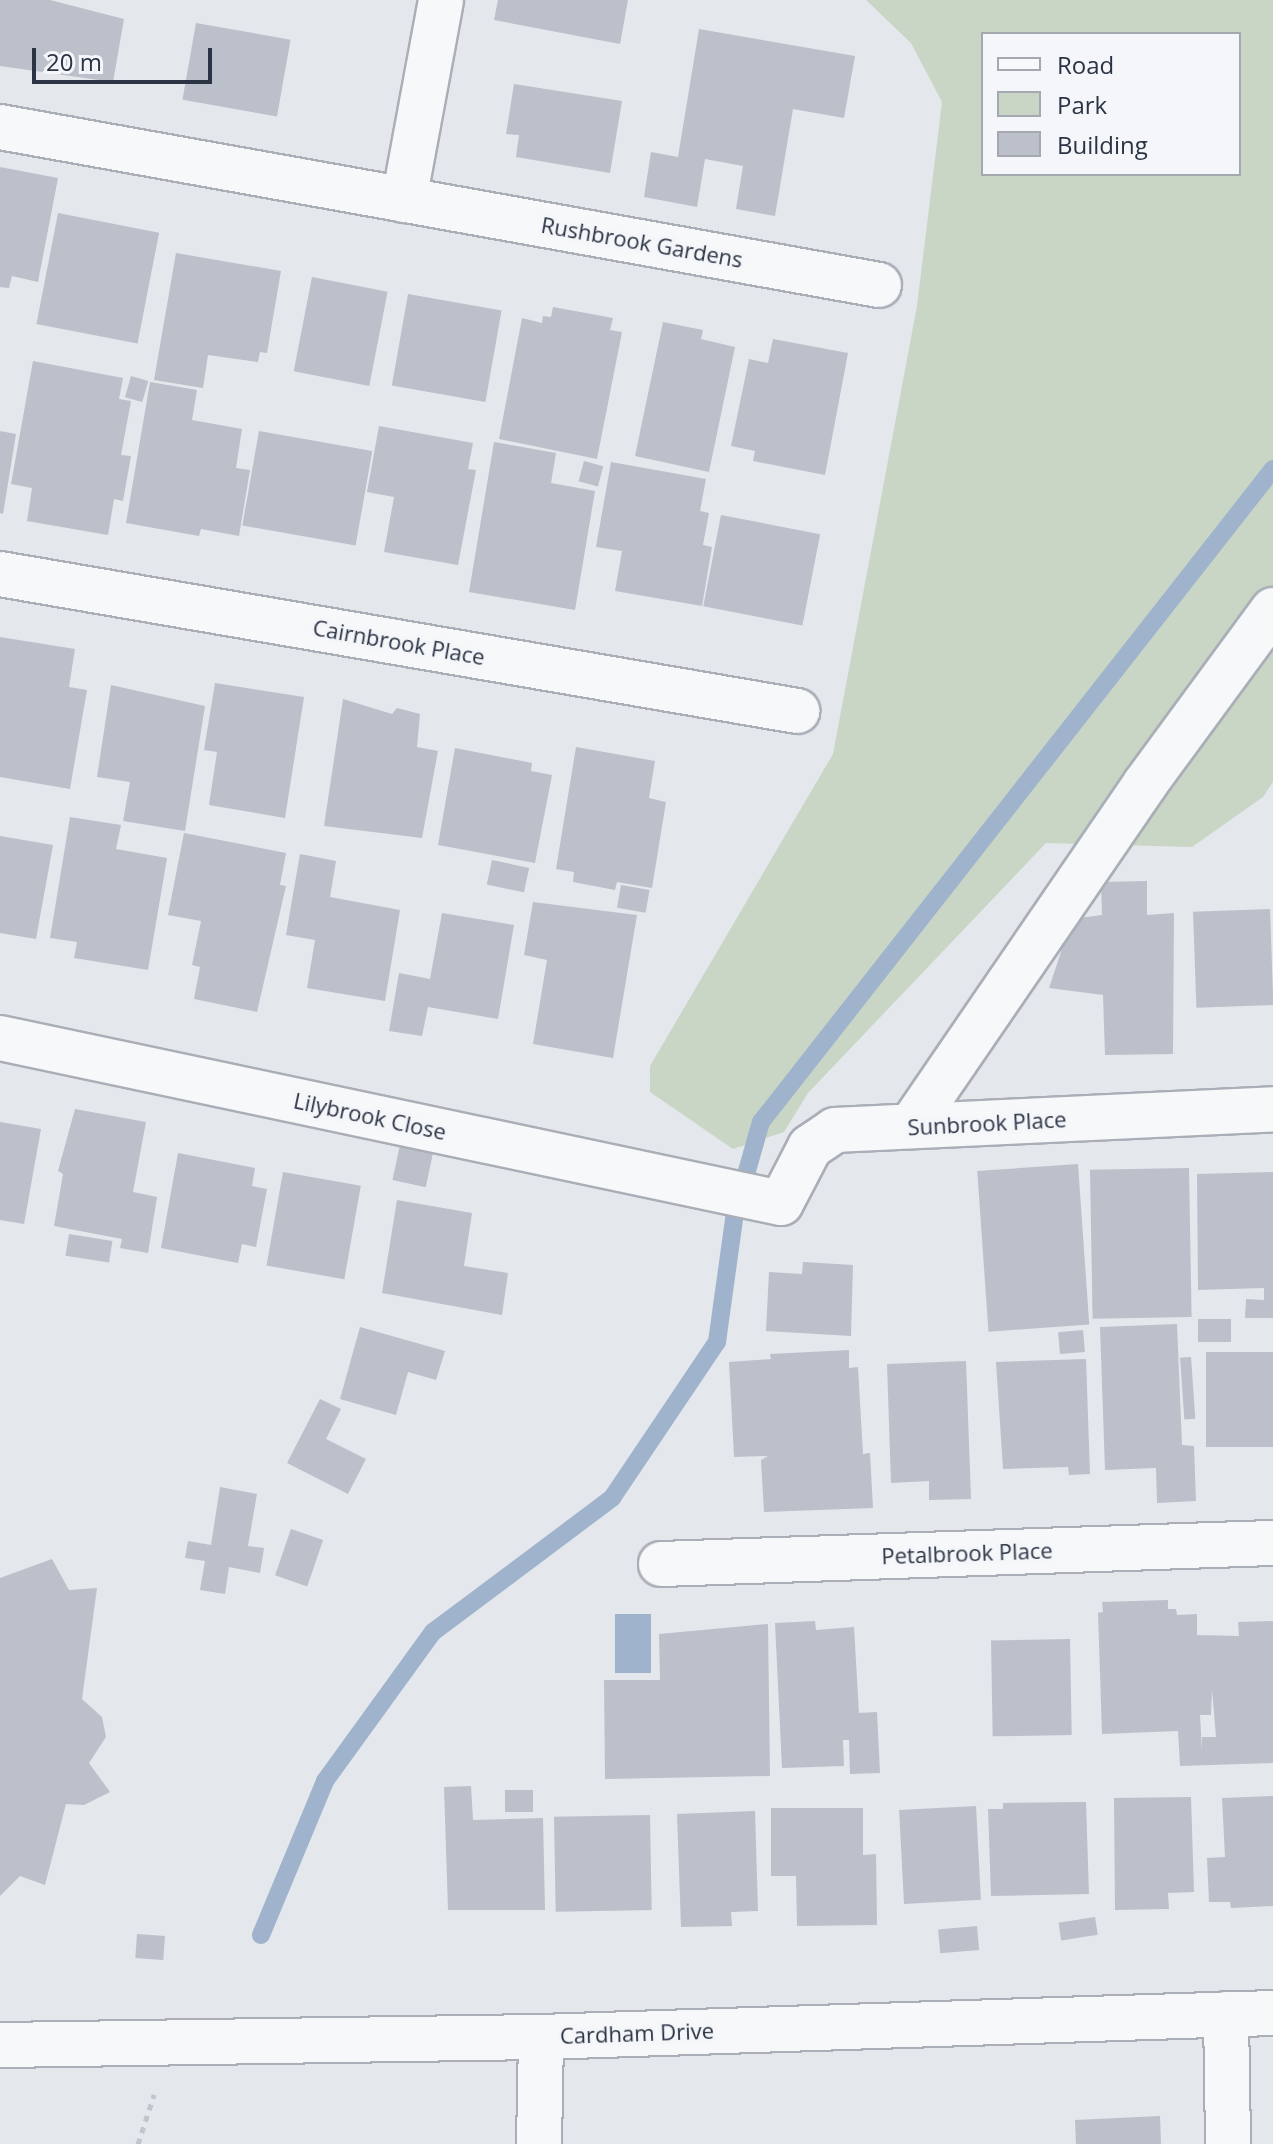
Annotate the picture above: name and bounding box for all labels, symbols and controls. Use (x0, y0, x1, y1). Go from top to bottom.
scale bar (36, 32, 216, 82)
legend (981, 32, 1241, 176)
text: 20 m (46, 45, 102, 78)
text: Road (1057, 48, 1114, 81)
text: Park (1057, 88, 1107, 121)
text: Building (1057, 128, 1148, 161)
street label: Rushbrook Gardens (539, 211, 745, 273)
street label: Cairnbrook Place (311, 614, 487, 670)
street label: Lilybrook Close (291, 1087, 449, 1145)
street label: Sunbrook Place (907, 1106, 1067, 1140)
street label: Petalbrook Place (881, 1537, 1053, 1569)
street label: Cardham Drive (559, 2017, 715, 2049)

